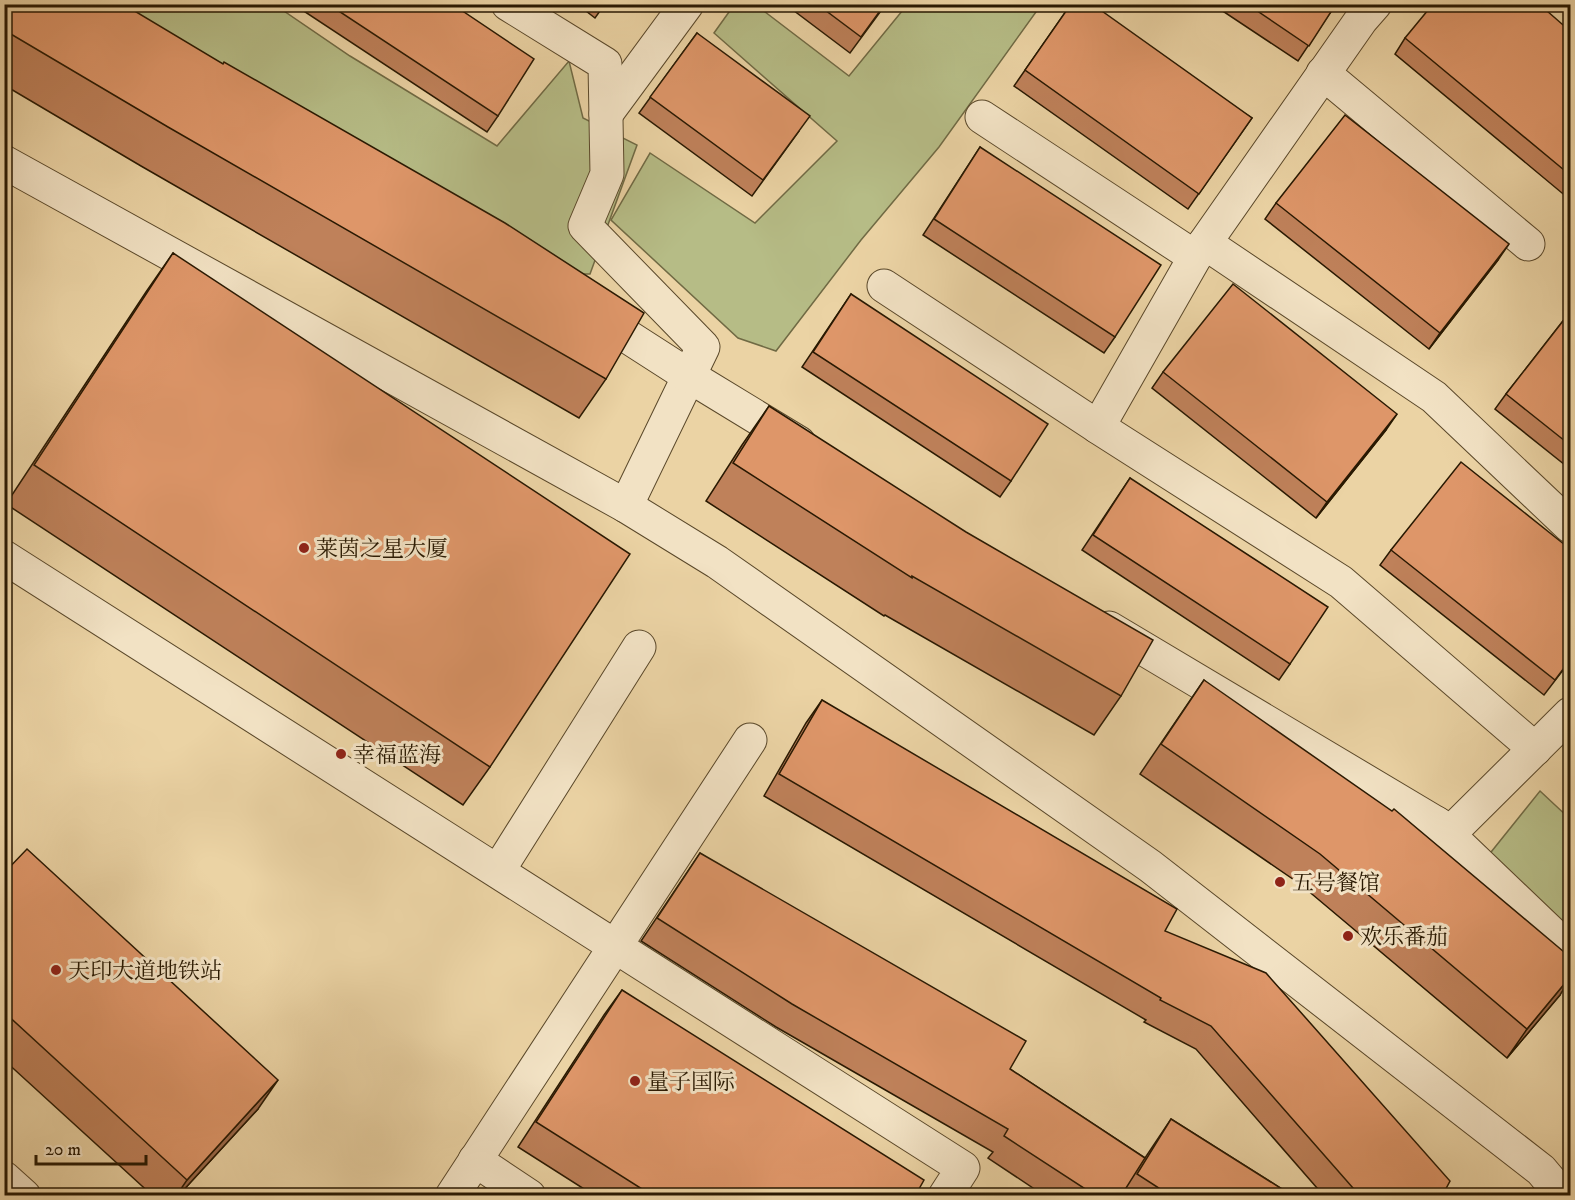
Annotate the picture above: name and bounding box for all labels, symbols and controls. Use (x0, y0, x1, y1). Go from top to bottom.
place label: 莱茵之星大厦 (316, 536, 448, 563)
marker: 莱茵之星大厦 (297, 541, 311, 555)
place label: 幸福蓝海 (353, 742, 441, 769)
marker: 幸福蓝海 (334, 747, 348, 761)
place label: 五号餐馆 (1292, 870, 1380, 897)
marker: 五号餐馆 (1273, 875, 1287, 889)
place label: 欢乐番茄 (1360, 924, 1448, 951)
marker: 欢乐番茄 (1341, 929, 1355, 943)
place label: 天印大道地铁站 (68, 958, 222, 985)
marker: 天印大道地铁站 (49, 963, 63, 977)
place label: 量子国际 (647, 1069, 735, 1096)
marker: 量子国际 (628, 1074, 642, 1088)
scale bar (36, 1128, 146, 1166)
text: 20 m (45, 1139, 81, 1161)

